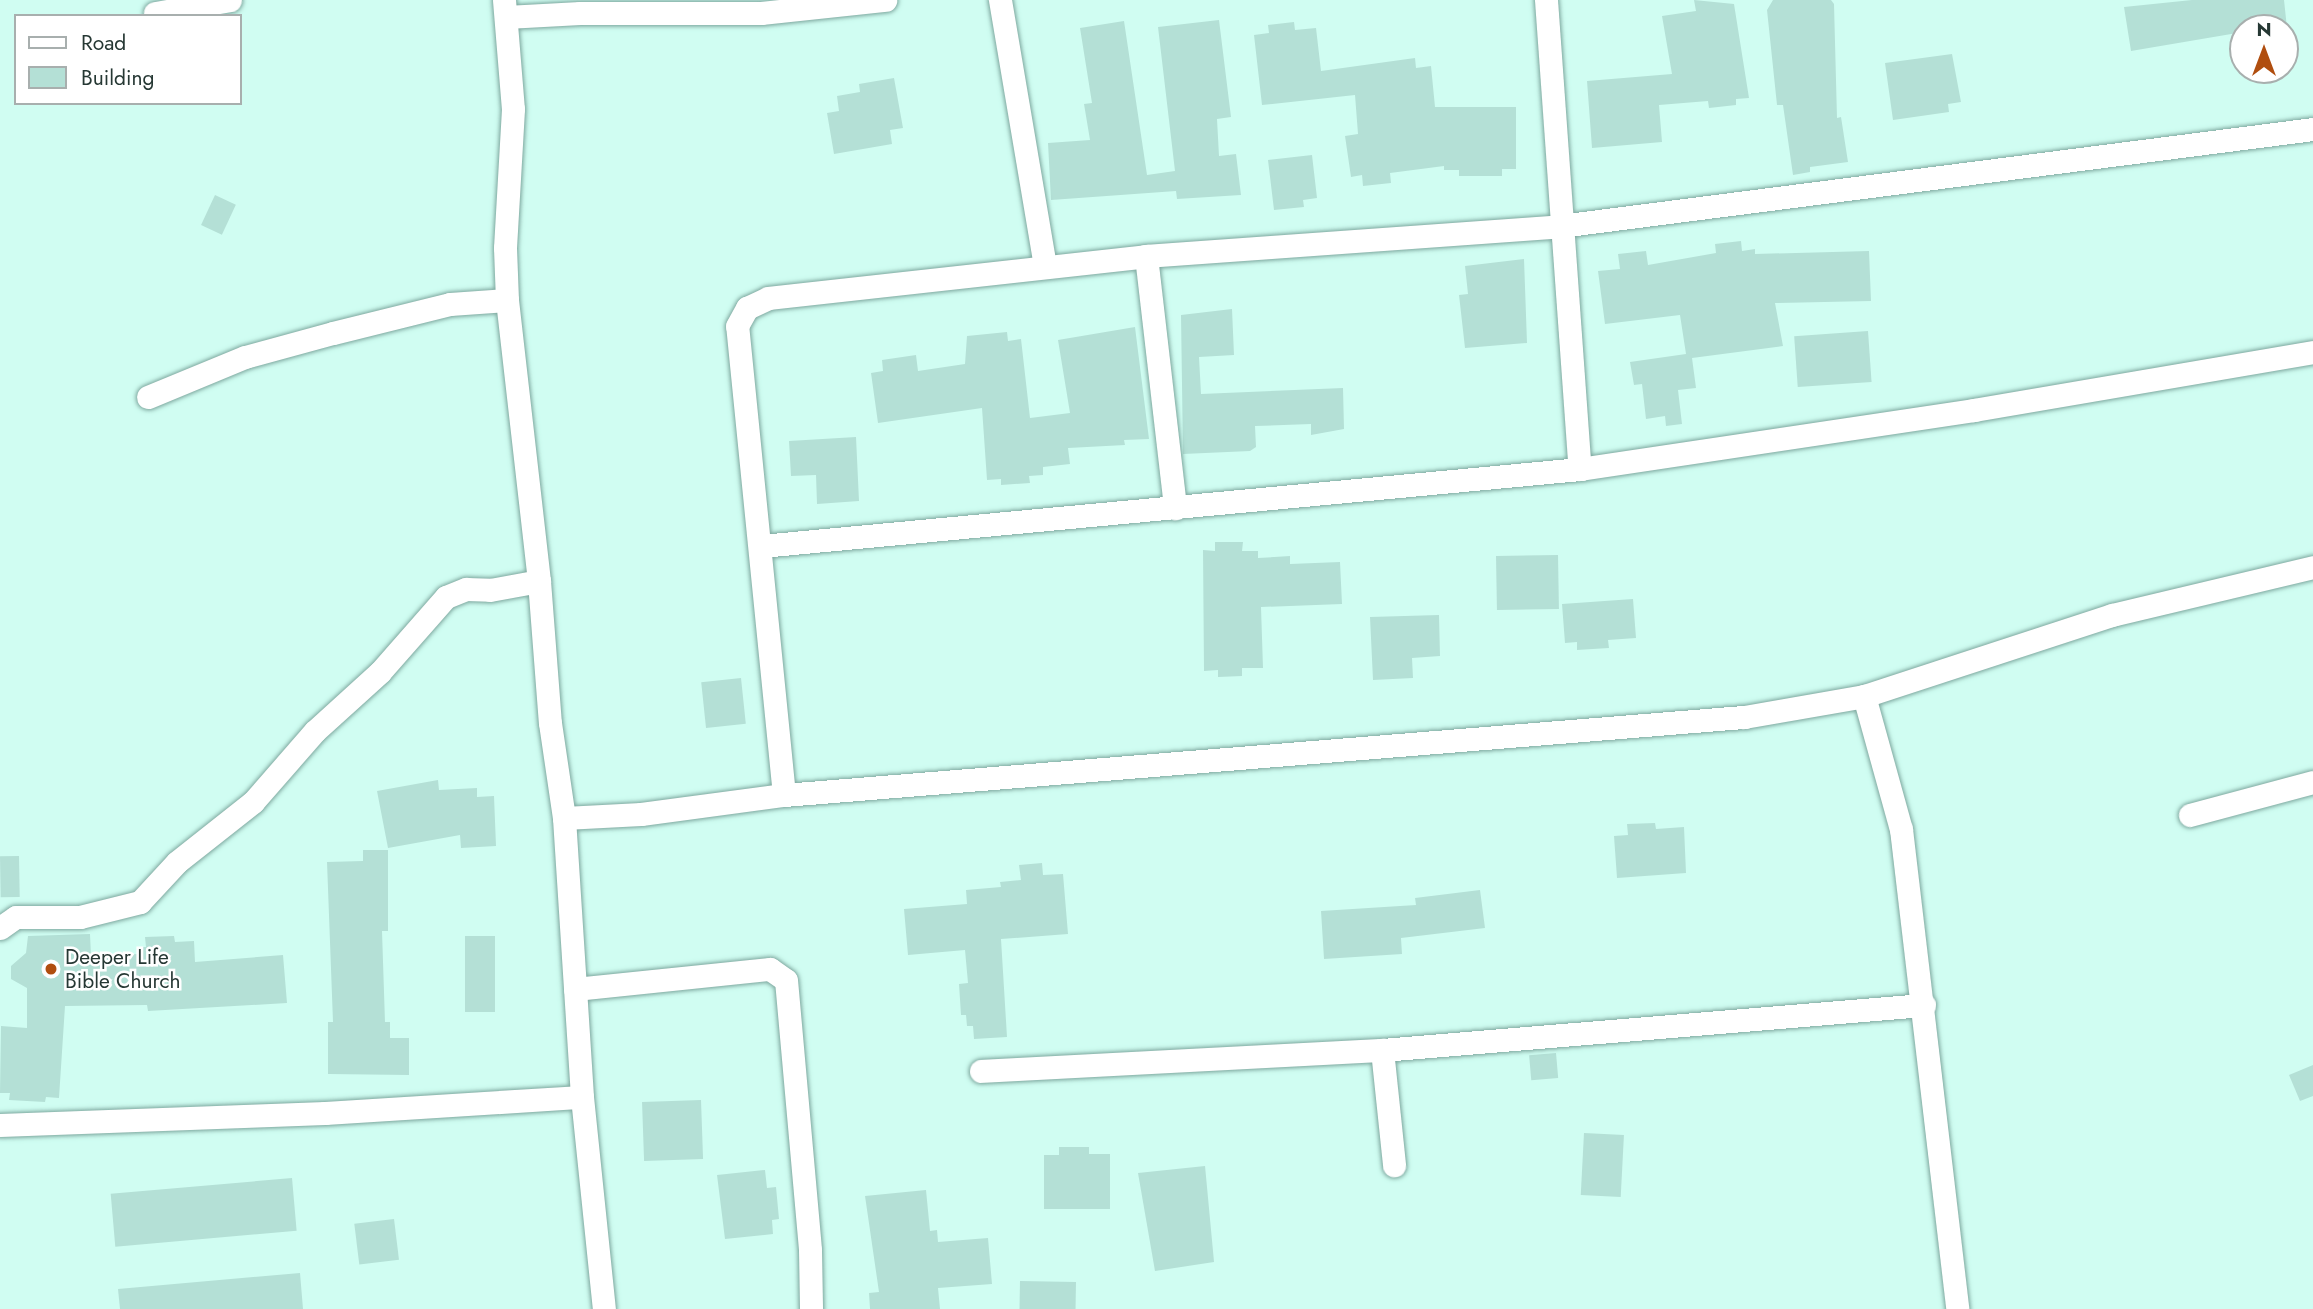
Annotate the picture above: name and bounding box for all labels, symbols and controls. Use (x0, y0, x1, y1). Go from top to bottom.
legend (14, 14, 242, 105)
north arrow (2229, 14, 2299, 84)
text: N (2256, 16, 2272, 43)
text: Road (81, 28, 126, 58)
text: Building (81, 63, 154, 93)
place label: Deeper Life Bible Church (65, 944, 180, 994)
marker: Deeper Life Bible Church (43, 961, 59, 977)

